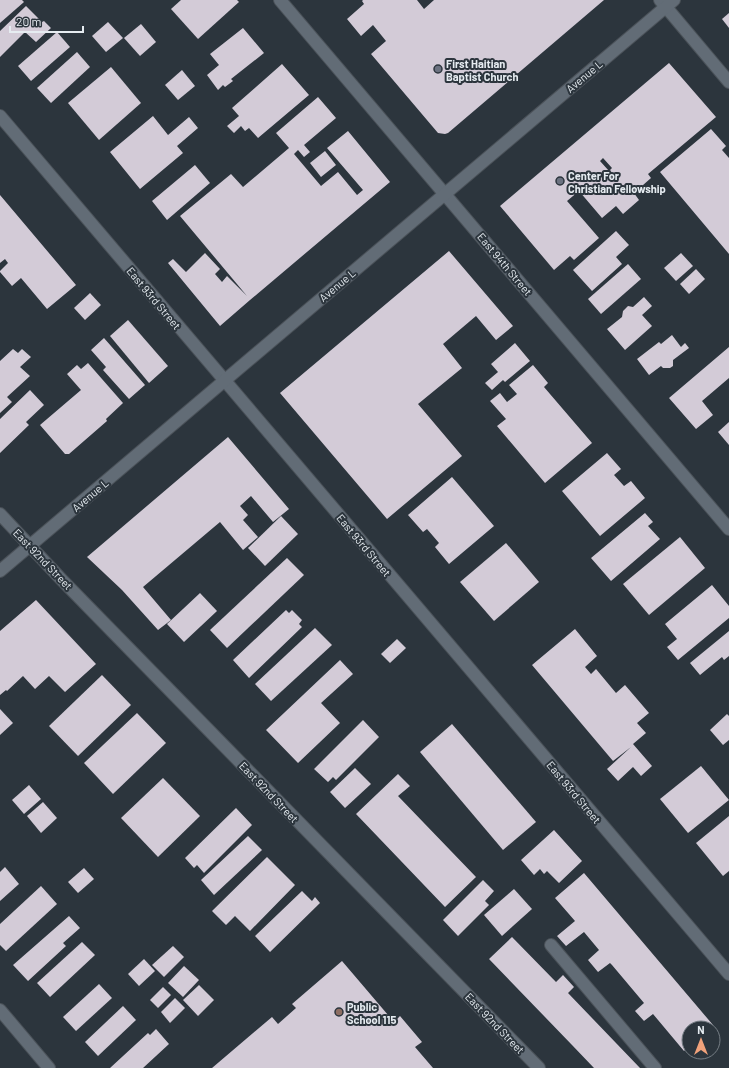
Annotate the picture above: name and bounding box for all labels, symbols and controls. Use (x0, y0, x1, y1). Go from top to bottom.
scale bar (10, 8, 83, 34)
text: 20 m (16, 14, 42, 28)
place label: First Haitian Baptist Church (446, 57, 518, 83)
street label: Avenue L (563, 57, 605, 95)
marker: First Haitian Baptist Church (433, 64, 443, 74)
place label: Center For Christian Fellowship (568, 169, 666, 195)
marker: Center For Christian Fellowship (555, 176, 565, 186)
street label: East 94th Street (475, 230, 535, 298)
street label: East 93rd Street (124, 264, 184, 332)
street label: Avenue L (316, 266, 358, 304)
street label: Avenue L (69, 476, 111, 514)
street label: East 93rd Street (334, 511, 394, 579)
street label: East 92nd Street (11, 526, 75, 592)
street label: East 93rd Street (544, 758, 604, 826)
street label: East 92nd Street (237, 759, 301, 825)
street label: East 92nd Street (463, 990, 527, 1056)
place label: Public School 115 (347, 1000, 396, 1026)
marker: Public School 115 (334, 1007, 344, 1017)
north arrow (681, 1020, 721, 1060)
text: N (697, 1023, 705, 1036)

